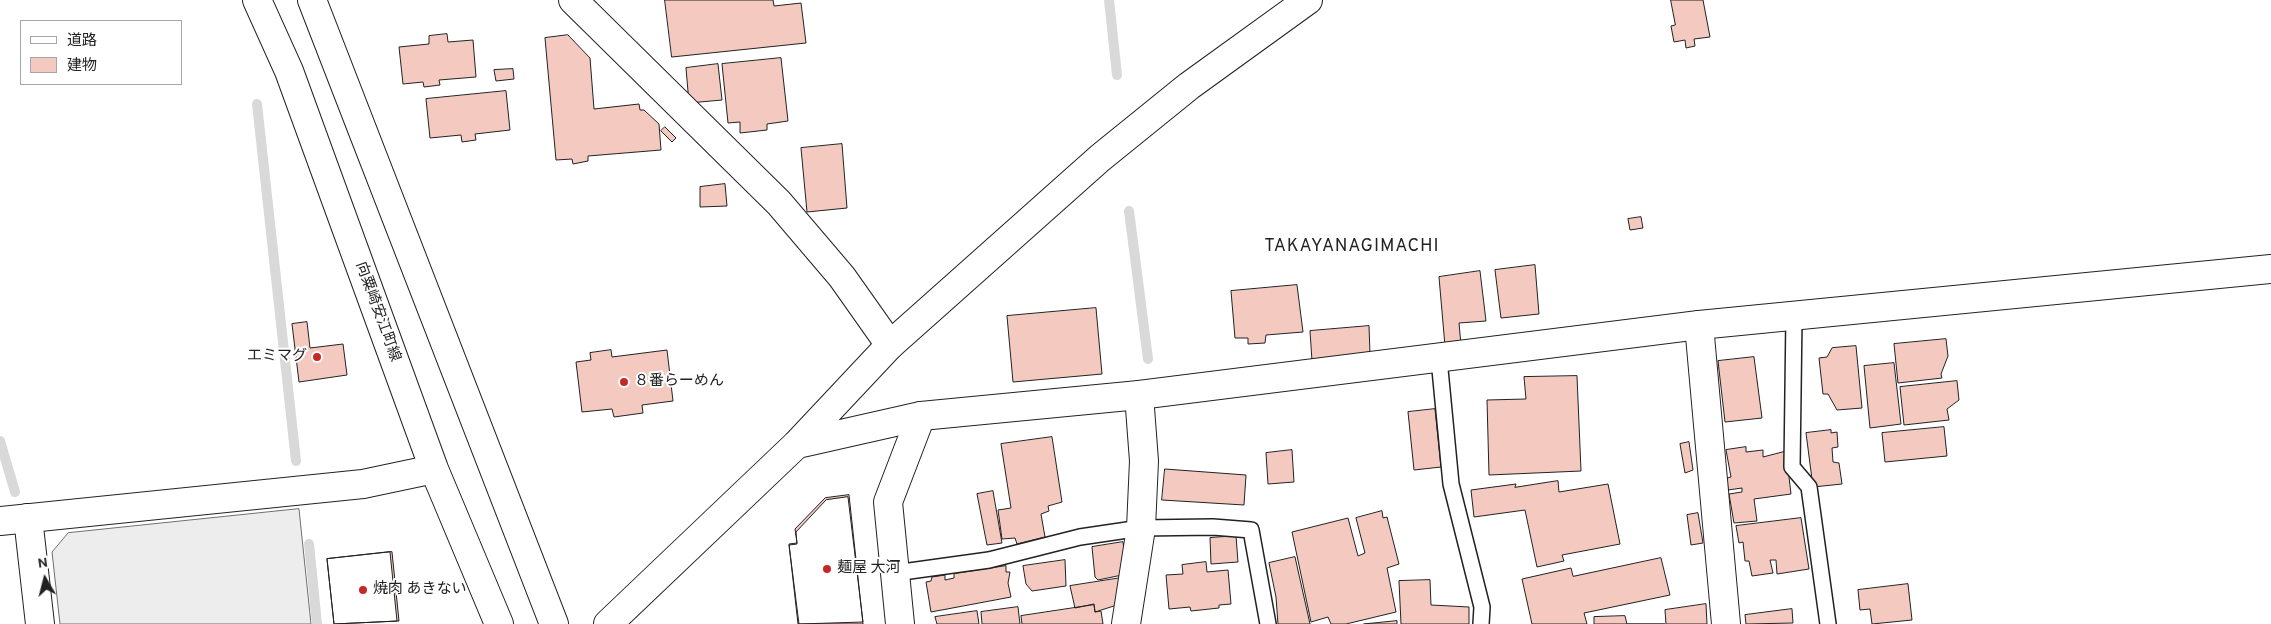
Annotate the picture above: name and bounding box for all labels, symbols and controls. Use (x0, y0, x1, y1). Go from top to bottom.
legend (20, 20, 182, 85)
text: 道路 (67, 32, 97, 51)
text: 建物 (67, 57, 97, 76)
district label: TAKAYANAGIMACHI (1262, 236, 1442, 258)
street label: 向粟崎安江町線 (351, 260, 403, 364)
place label: エミマグ (247, 348, 307, 366)
marker: エミマグ (311, 351, 323, 363)
place label: ８番らーめん (634, 373, 724, 391)
marker: ８番らーめん (618, 376, 630, 388)
north arrow (20, 554, 70, 604)
text: N (37, 555, 49, 573)
place label: 麺屋 大河 (837, 560, 901, 578)
marker: 麺屋 大河 (821, 563, 833, 575)
place label: 焼肉 あきない (373, 581, 467, 599)
marker: 焼肉 あきない (357, 584, 369, 596)

